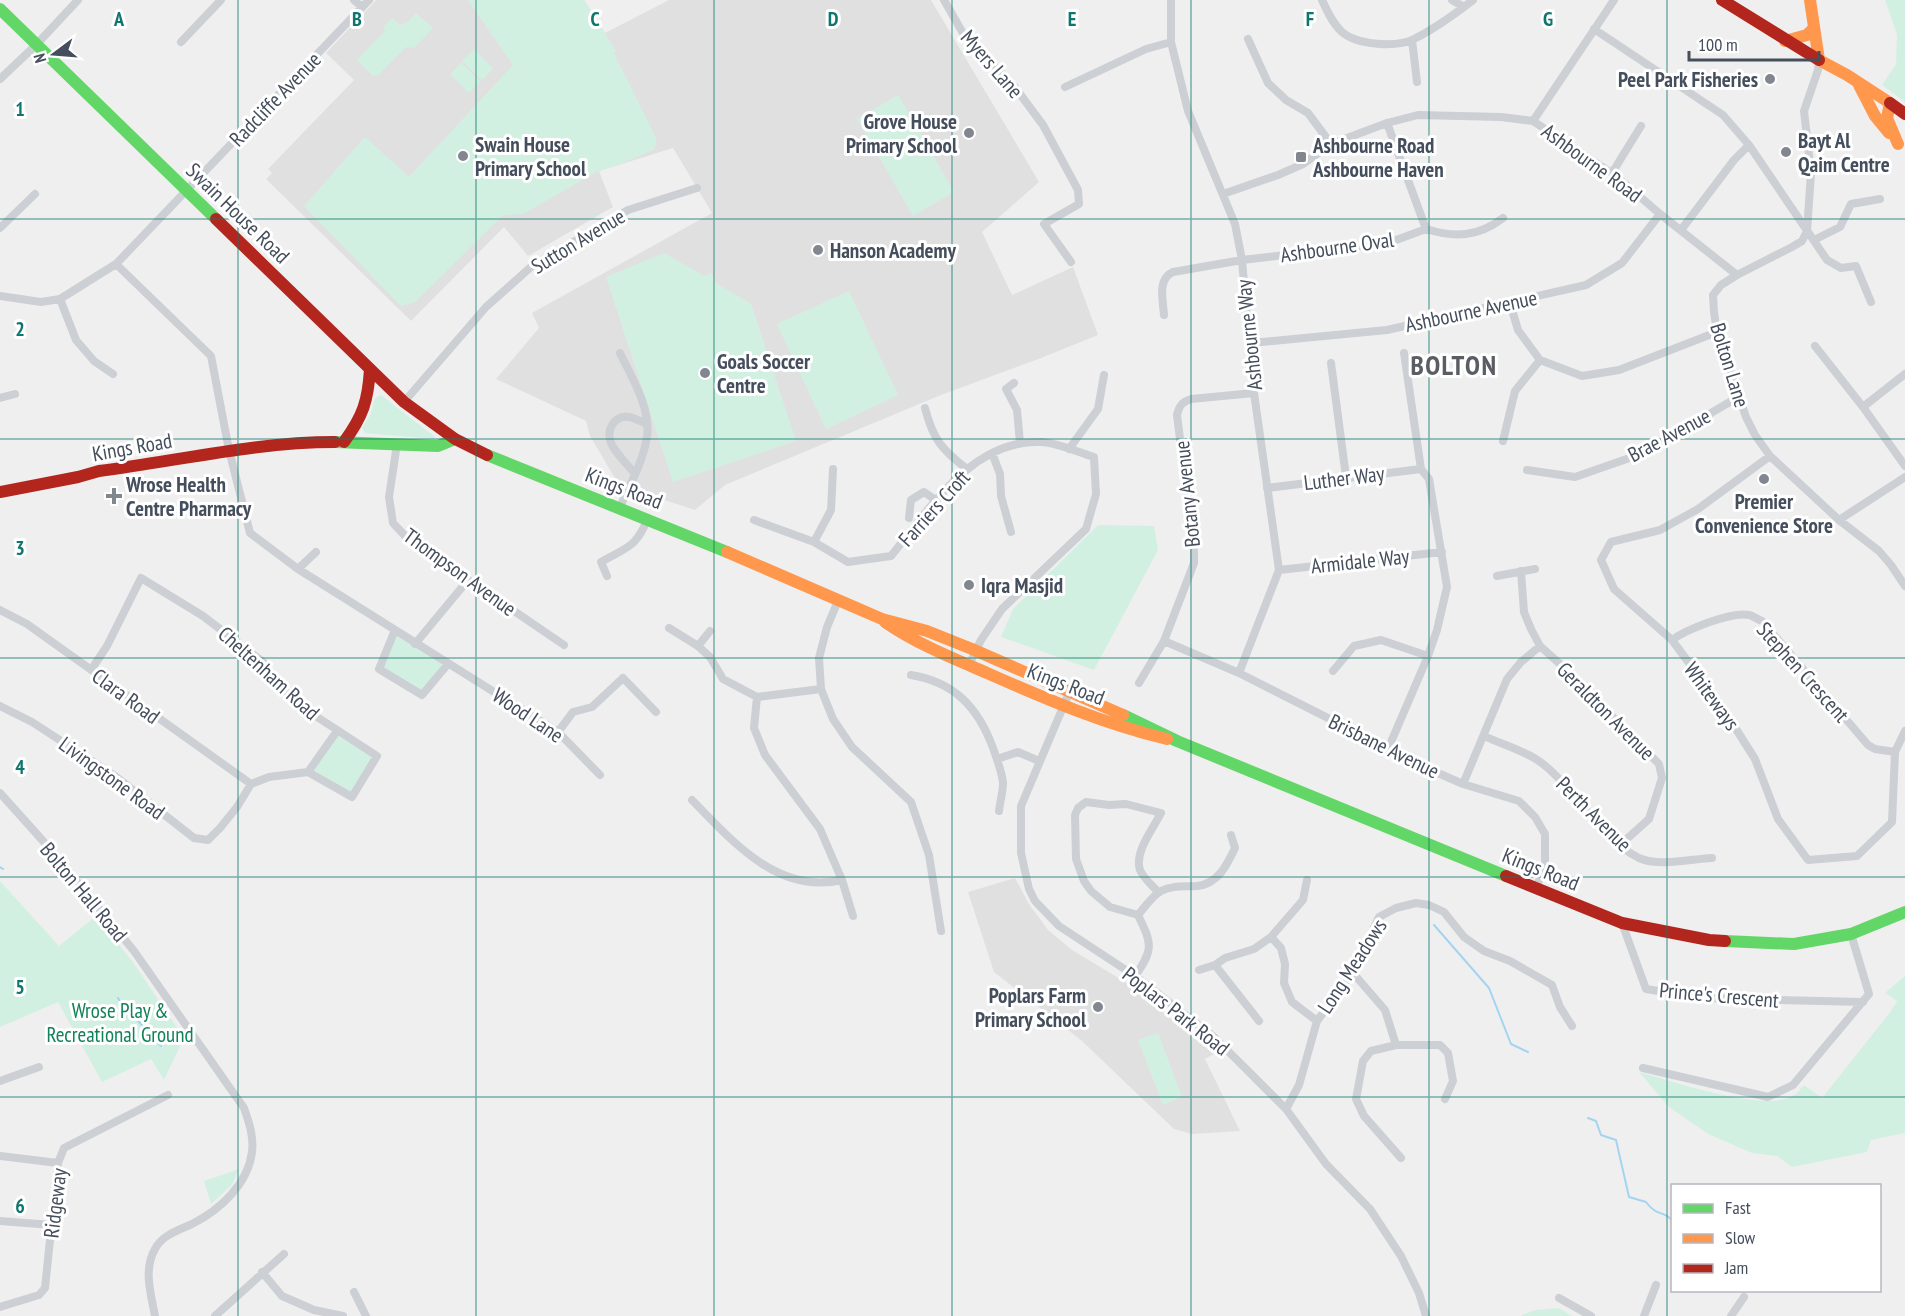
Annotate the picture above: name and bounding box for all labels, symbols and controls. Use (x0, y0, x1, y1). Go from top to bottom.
text: A (113, 6, 125, 32)
text: B (352, 6, 362, 32)
text: C (590, 6, 600, 32)
text: D (828, 6, 839, 32)
text: E (1068, 6, 1076, 32)
text: F (1306, 6, 1314, 32)
text: G (1543, 6, 1553, 32)
north arrow (24, 24, 84, 84)
street label: Myers Lane (955, 24, 1029, 104)
scale bar (1689, 24, 1820, 62)
text: 100 m (1698, 33, 1738, 56)
street label: Radcliffe Avenue (223, 46, 327, 152)
text: N (29, 51, 50, 65)
place label: Peel Park Fisheries (1618, 66, 1758, 93)
marker: Peel Park Fisheries (1763, 72, 1777, 86)
text: 1 (15, 96, 25, 122)
place label: Grove House Primary School (846, 108, 958, 159)
street label: Ashbourne Road (1537, 118, 1647, 208)
marker: Grove House Primary School (962, 126, 976, 140)
place label: Bayt Al Qaim Centre (1798, 127, 1890, 178)
place label: Swain House Primary School (475, 131, 587, 182)
place label: Ashbourne Road Ashbourne Haven (1312, 132, 1444, 183)
marker: Bayt Al Qaim Centre (1779, 145, 1793, 159)
marker: Swain House Primary School (456, 149, 470, 163)
marker: Ashbourne Road Ashbourne Haven (1294, 150, 1308, 164)
street label: Swain House Road (181, 157, 295, 269)
street label: Sutton Avenue (526, 202, 630, 280)
street label: Ashbourne Oval (1278, 226, 1396, 268)
place label: Hanson Academy (830, 237, 956, 264)
marker: Hanson Academy (811, 243, 825, 257)
street label: Ashbourne Way (1230, 278, 1268, 392)
street label: Ashbourne Avenue (1403, 284, 1539, 338)
text: 2 (15, 316, 25, 342)
street label: Bolton Lane (1704, 319, 1756, 411)
place label: Goals Soccer Centre (717, 348, 811, 399)
district label: BOLTON (1410, 348, 1498, 382)
marker: Goals Soccer Centre (698, 366, 712, 380)
street label: Brae Avenue (1623, 402, 1715, 468)
street label: Kings Road (90, 427, 174, 467)
street label: Botany Avenue (1168, 440, 1206, 548)
street label: Luther Way (1302, 460, 1386, 496)
street label: Kings Road (582, 461, 666, 515)
street label: Farriers Croft (893, 464, 976, 552)
place label: Wrose Health Centre Pharmacy (125, 471, 252, 522)
marker: Premier Convenience Store (1757, 472, 1771, 486)
place label: Premier Convenience Store (1695, 488, 1833, 539)
marker: Wrose Health Centre Pharmacy (107, 489, 121, 503)
street label: Thompson Avenue (398, 522, 522, 622)
text: 3 (15, 535, 25, 561)
street label: Armidale Way (1309, 542, 1411, 580)
place label: Iqra Masjid (981, 572, 1063, 599)
marker: Iqra Masjid (962, 578, 976, 592)
street label: Stephen Crescent (1751, 616, 1855, 728)
street label: Cheltenham Road (213, 620, 325, 726)
street label: Geraldton Avenue (1551, 656, 1661, 766)
street label: Kings Road (1024, 657, 1108, 711)
street label: Whiteways (1678, 657, 1746, 735)
street label: Clara Road (87, 662, 165, 730)
street label: Wood Lane (487, 682, 569, 748)
street label: Brisbane Avenue (1324, 708, 1444, 784)
street label: Livingstone Road (54, 731, 170, 825)
text: 4 (15, 754, 25, 780)
street label: Perth Avenue (1551, 771, 1637, 857)
street label: Bolton Hall Road (34, 837, 134, 947)
street label: Kings Road (1499, 841, 1583, 897)
street label: Long Meadows (1311, 914, 1393, 1018)
street label: Poplars Park Road (1117, 961, 1235, 1061)
text: 5 (15, 974, 25, 1000)
street label: Prince's Crescent (1658, 976, 1780, 1014)
place label: Poplars Farm Primary School (975, 982, 1087, 1033)
park label: Wrose Play & Recreational Ground (46, 997, 194, 1048)
marker: Poplars Farm Primary School (1091, 1000, 1105, 1014)
street label: Ridgeway (37, 1167, 73, 1239)
legend (1671, 1184, 1881, 1292)
text: 6 (15, 1193, 25, 1219)
text: Fast (1725, 1196, 1751, 1219)
text: Slow (1725, 1226, 1756, 1249)
text: Jam (1724, 1256, 1748, 1279)

